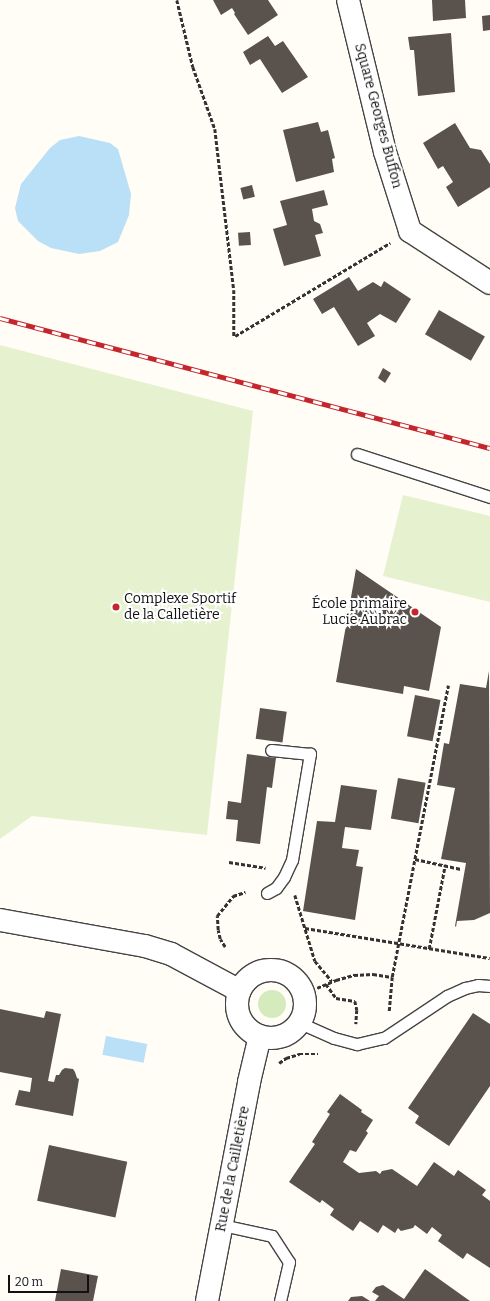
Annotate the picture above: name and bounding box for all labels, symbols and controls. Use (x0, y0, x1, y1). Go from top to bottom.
street label: Square Georges Buffon (351, 42, 405, 190)
place label: Complexe Sportif de la Calletière (124, 591, 236, 624)
place label: École primaire Lucie Aubrac (312, 596, 407, 628)
marker: Complexe Sportif de la Calletière (111, 602, 121, 612)
marker: École primaire Lucie Aubrac (410, 607, 420, 617)
street label: Rue de la Cailletière (213, 1105, 253, 1233)
scale bar (10, 1267, 91, 1293)
text: 20 m (15, 1275, 43, 1289)

